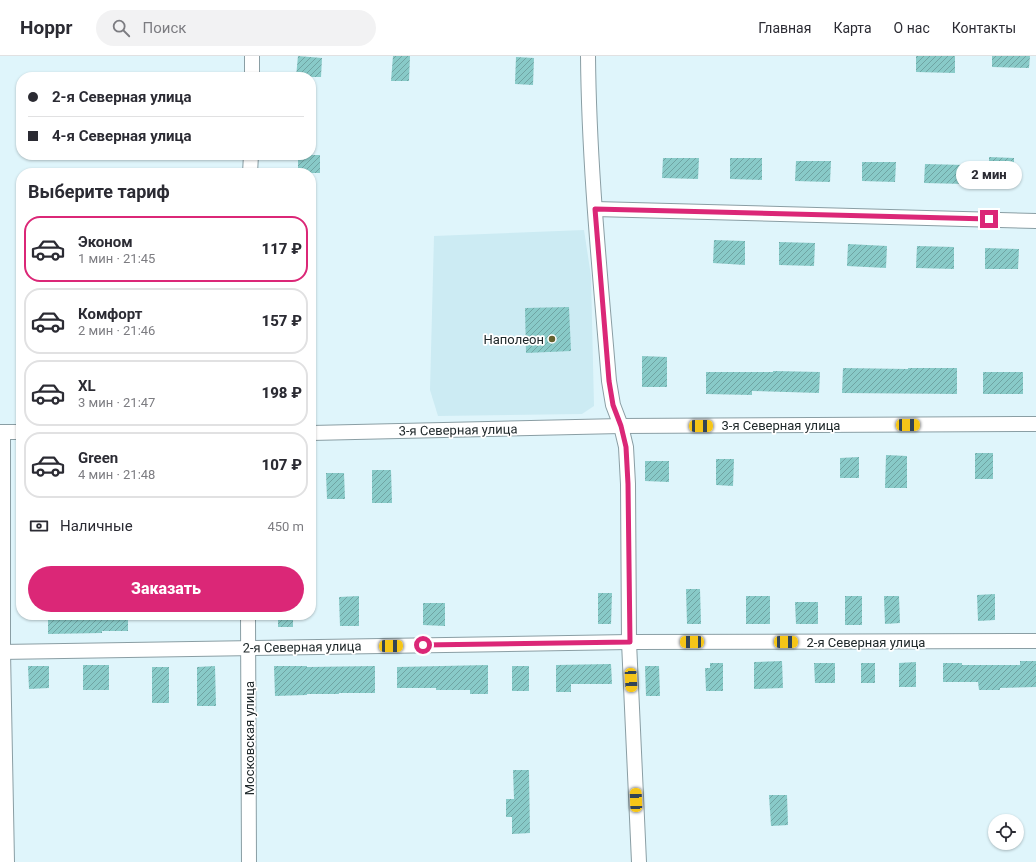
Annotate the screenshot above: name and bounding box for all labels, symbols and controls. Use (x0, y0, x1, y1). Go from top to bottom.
search box (96, 10, 376, 46)
text: Hoppr (20, 16, 72, 39)
icon: search (110, 17, 132, 39)
text: Поиск (142, 19, 186, 37)
text: Главная (758, 20, 811, 36)
text: Карта (833, 20, 872, 36)
text: О нас (894, 20, 930, 36)
text: Контакты (952, 20, 1016, 36)
text: 2-я Северная улица (52, 88, 192, 106)
text: 4-я Северная улица (52, 127, 192, 145)
callout: 2 мин (956, 161, 1022, 189)
text: 2 мин (971, 167, 1007, 182)
text: Выберите тариф (28, 181, 170, 202)
route end (980, 210, 998, 228)
icon: car (30, 231, 66, 267)
text: Эконом (78, 233, 133, 251)
text: 117 ₽ (262, 240, 302, 258)
text: 1 мин · 21:45 (78, 251, 155, 266)
icon: car (30, 303, 66, 339)
text: Комфорт (78, 305, 142, 323)
text: 157 ₽ (262, 312, 302, 330)
text: 2 мин · 21:46 (78, 323, 155, 338)
place label: Наполеон (484, 332, 544, 347)
marker: Наполеон (547, 334, 557, 344)
icon: car (30, 375, 66, 411)
text: XL (78, 377, 96, 395)
text: 198 ₽ (262, 384, 302, 402)
text: 3 мин · 21:47 (78, 395, 155, 410)
street label: 3-я Северная улица (722, 418, 840, 433)
car (896, 419, 920, 431)
car (689, 420, 713, 432)
street label: 3-я Северная улица (398, 421, 518, 439)
icon: car (30, 447, 66, 483)
text: Green (78, 449, 118, 467)
text: 107 ₽ (262, 456, 302, 474)
text: 4 мин · 21:48 (78, 467, 155, 482)
icon: cash (28, 515, 50, 537)
text: Наличные (60, 517, 133, 535)
text: 450 m (267, 519, 304, 534)
button: Заказать (28, 566, 304, 612)
street label: 2-я Северная улица (807, 635, 925, 650)
route start (414, 636, 432, 654)
car (680, 636, 704, 648)
car (774, 636, 798, 648)
street label: 2-я Северная улица (242, 638, 362, 656)
car (379, 640, 403, 652)
car (624, 668, 638, 692)
street label: Московская улица (242, 681, 257, 795)
car (630, 788, 642, 812)
map controls (988, 814, 1024, 850)
button: locate (988, 814, 1024, 850)

